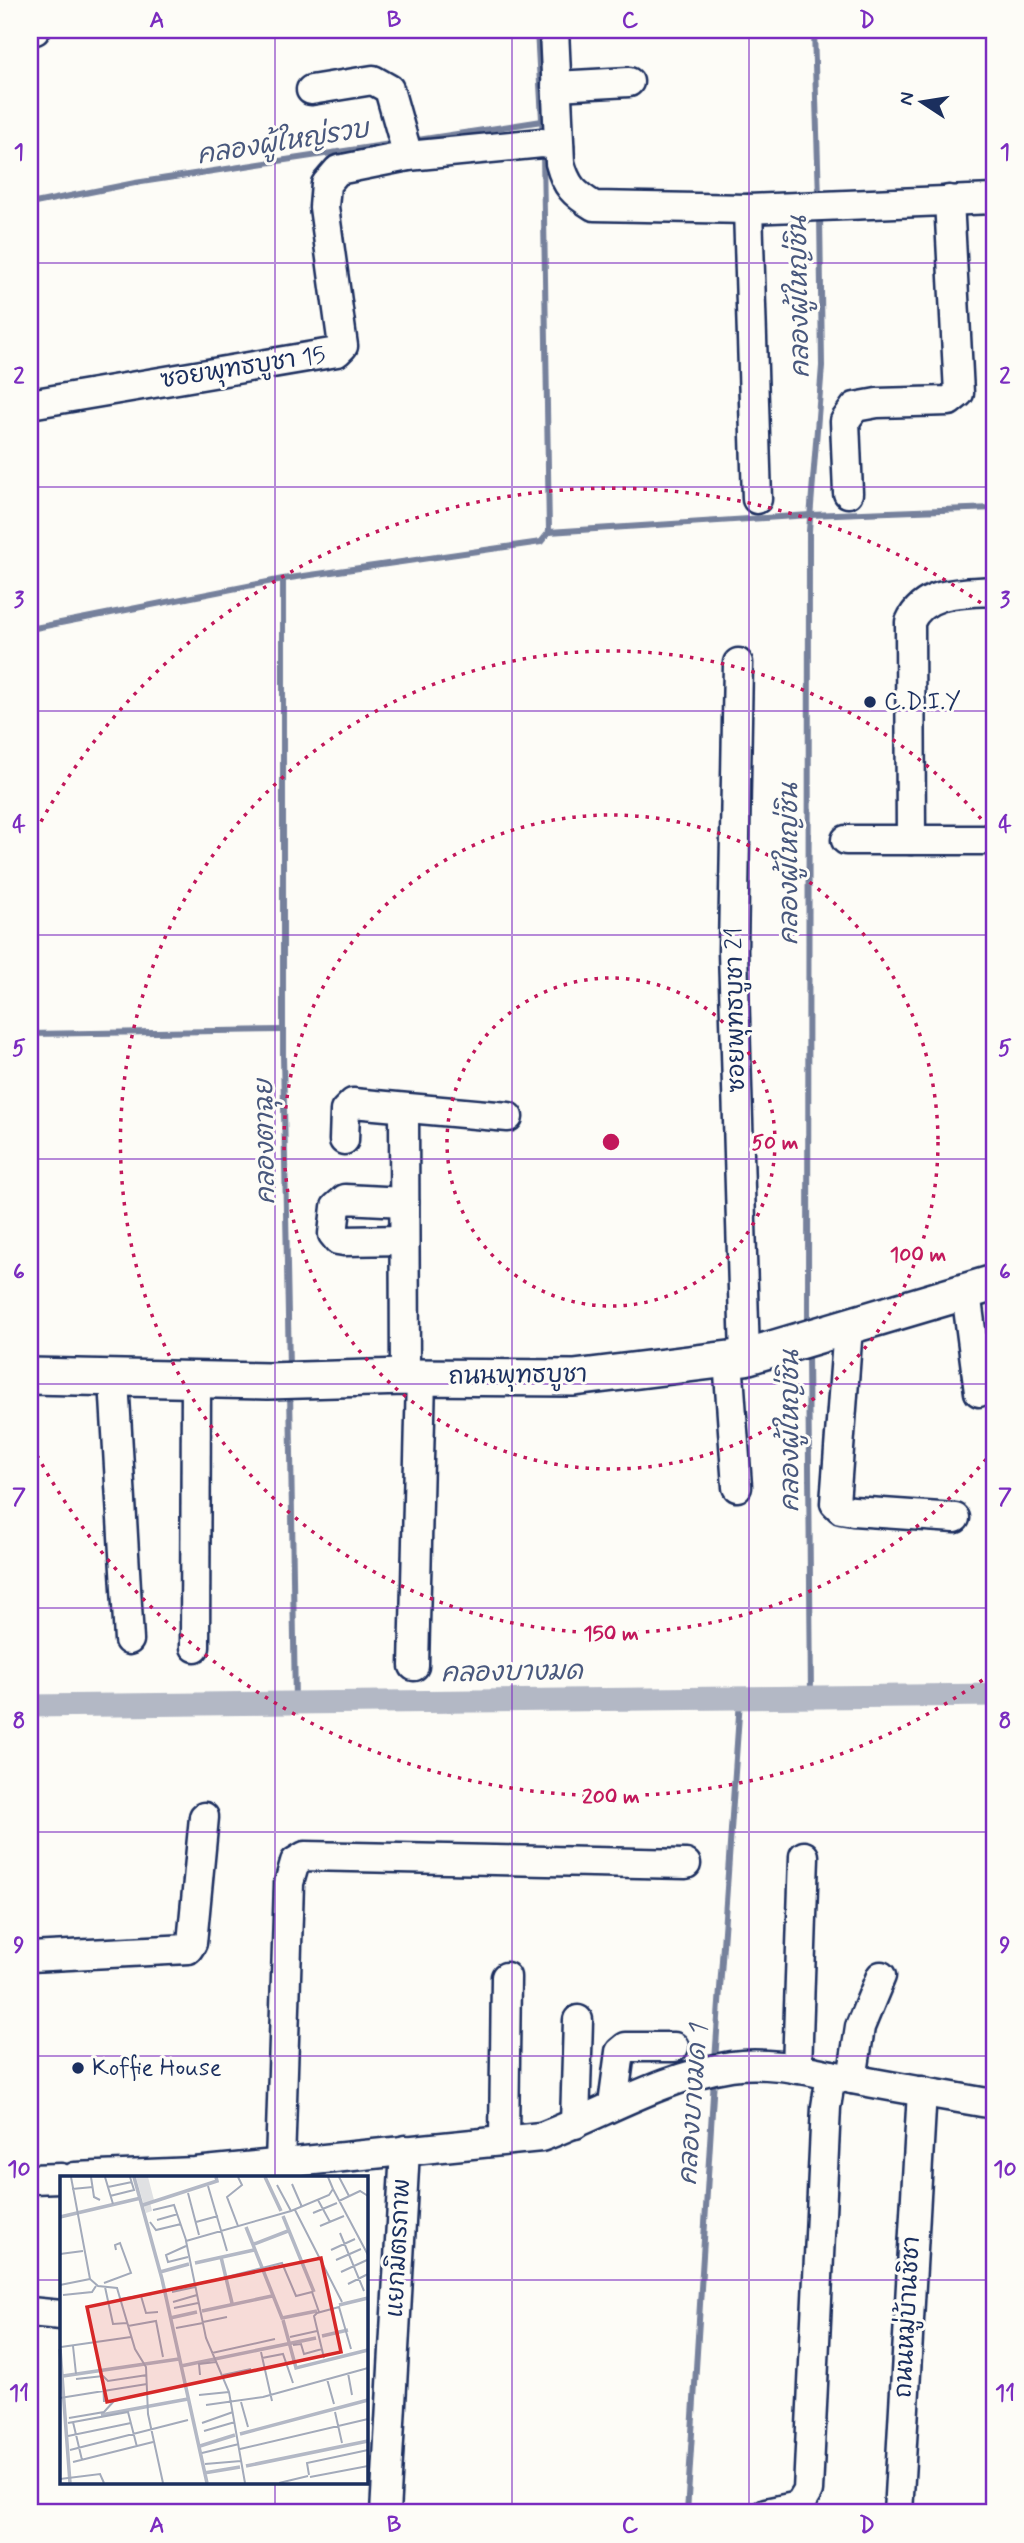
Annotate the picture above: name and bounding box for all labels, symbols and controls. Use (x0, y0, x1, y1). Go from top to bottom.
text: A (149, 6, 165, 36)
text: B (387, 6, 402, 36)
text: C (622, 6, 639, 36)
text: D (859, 6, 875, 36)
north arrow (888, 66, 958, 136)
text: N (893, 90, 920, 108)
water label: คลองผู้ใหญ่รวบ (195, 110, 374, 174)
text: 1 (14, 138, 24, 168)
text: 1 (1000, 138, 1010, 168)
water label: คลองผู้ใหญ่ชิน (780, 214, 819, 378)
street label: ซอยพุทธบูชา 15 (158, 340, 328, 397)
text: 2 (13, 362, 25, 392)
text: 2 (999, 362, 1011, 392)
text: 3 (14, 586, 25, 616)
text: 3 (1000, 586, 1011, 616)
place label: C.D.I.Y (884, 687, 961, 718)
marker: C.D.I.Y (862, 694, 878, 710)
water label: คลองผู้ใหญ่ชิน (771, 781, 808, 945)
text: 4 (12, 810, 26, 840)
text: 4 (998, 810, 1012, 840)
street label: ซอยพุทธบูชา 21 (719, 927, 754, 1093)
text: 5 (12, 1034, 26, 1064)
text: 5 (998, 1034, 1012, 1064)
water label: คลองตาฉุย (248, 1077, 285, 1205)
text: 50 m (752, 1129, 799, 1157)
centre of rings (599, 1130, 623, 1154)
text: 100 m (890, 1241, 946, 1269)
text: 6 (13, 1258, 25, 1288)
text: 6 (999, 1258, 1011, 1288)
water label: คลองผู้ใหญ่ชิน (772, 1348, 809, 1512)
street label: ถนนพุทธบูชา (448, 1359, 588, 1394)
text: 7 (12, 1483, 26, 1513)
text: 7 (998, 1483, 1012, 1513)
text: 150 m (583, 1620, 639, 1648)
water label: คลองบางมด (441, 1655, 584, 1691)
text: 8 (13, 1707, 25, 1737)
text: 8 (999, 1707, 1011, 1737)
text: 200 m (582, 1783, 640, 1811)
text: 9 (13, 1931, 25, 1961)
text: 9 (999, 1931, 1011, 1961)
water label: คลองบางมด 1 (671, 2021, 717, 2186)
place label: Koffie House (92, 2053, 222, 2084)
marker: Koffie House (70, 2060, 86, 2076)
text: 10 (7, 2155, 31, 2185)
text: 10 (993, 2155, 1017, 2185)
inset map (60, 2176, 368, 2484)
street label: แยกมิตรภาพ (380, 2178, 418, 2318)
street label: ถนนหมู่บ้านชิชา (887, 2235, 929, 2399)
text: 11 (9, 2379, 29, 2409)
text: 11 (995, 2379, 1015, 2409)
text: A (149, 2511, 165, 2541)
text: B (387, 2511, 402, 2541)
text: C (622, 2511, 639, 2541)
text: D (859, 2511, 875, 2541)

